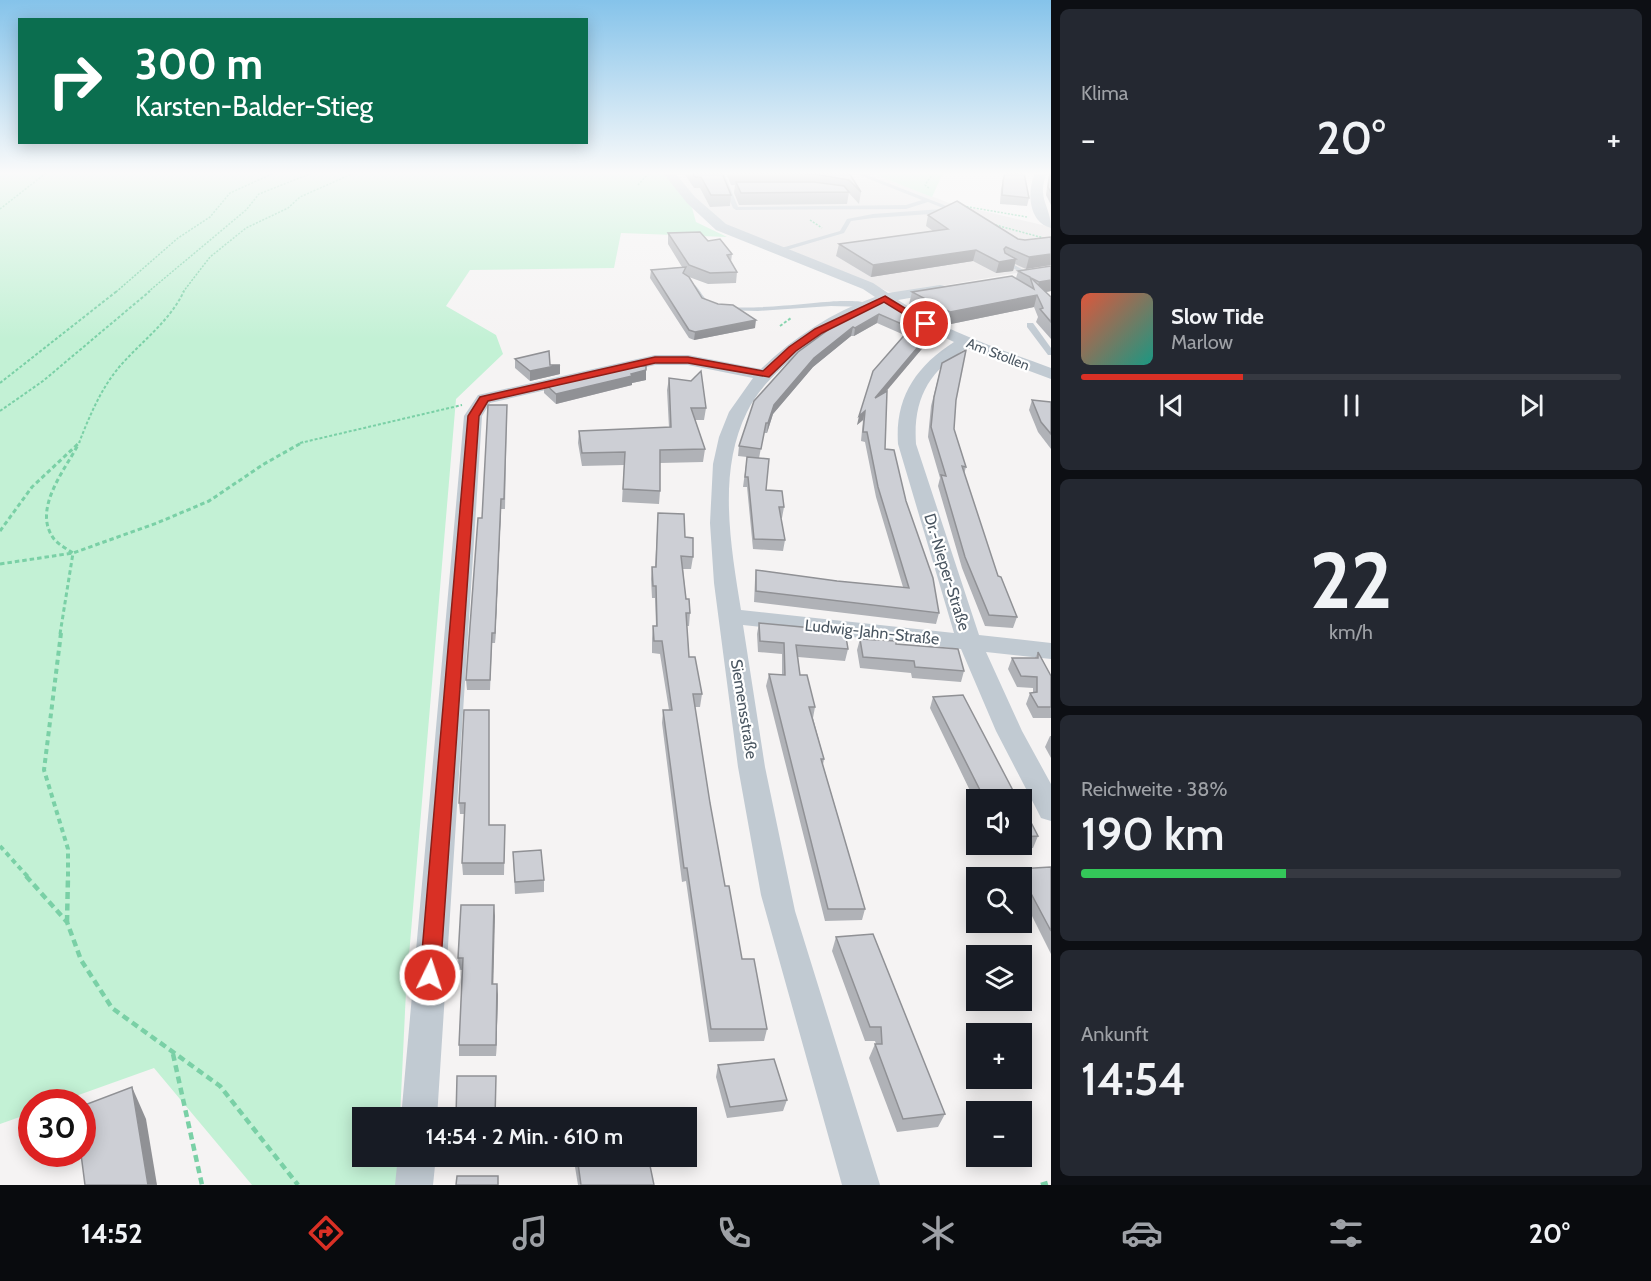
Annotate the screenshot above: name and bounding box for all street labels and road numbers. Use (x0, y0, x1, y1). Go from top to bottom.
street label: Am Stollen (964, 334, 1032, 374)
street label: Dr.-Nieper-Straße (920, 511, 974, 633)
street label: Ludwig-Jahn-Straße (804, 615, 940, 649)
street label: Siemensstraße (727, 658, 761, 760)

